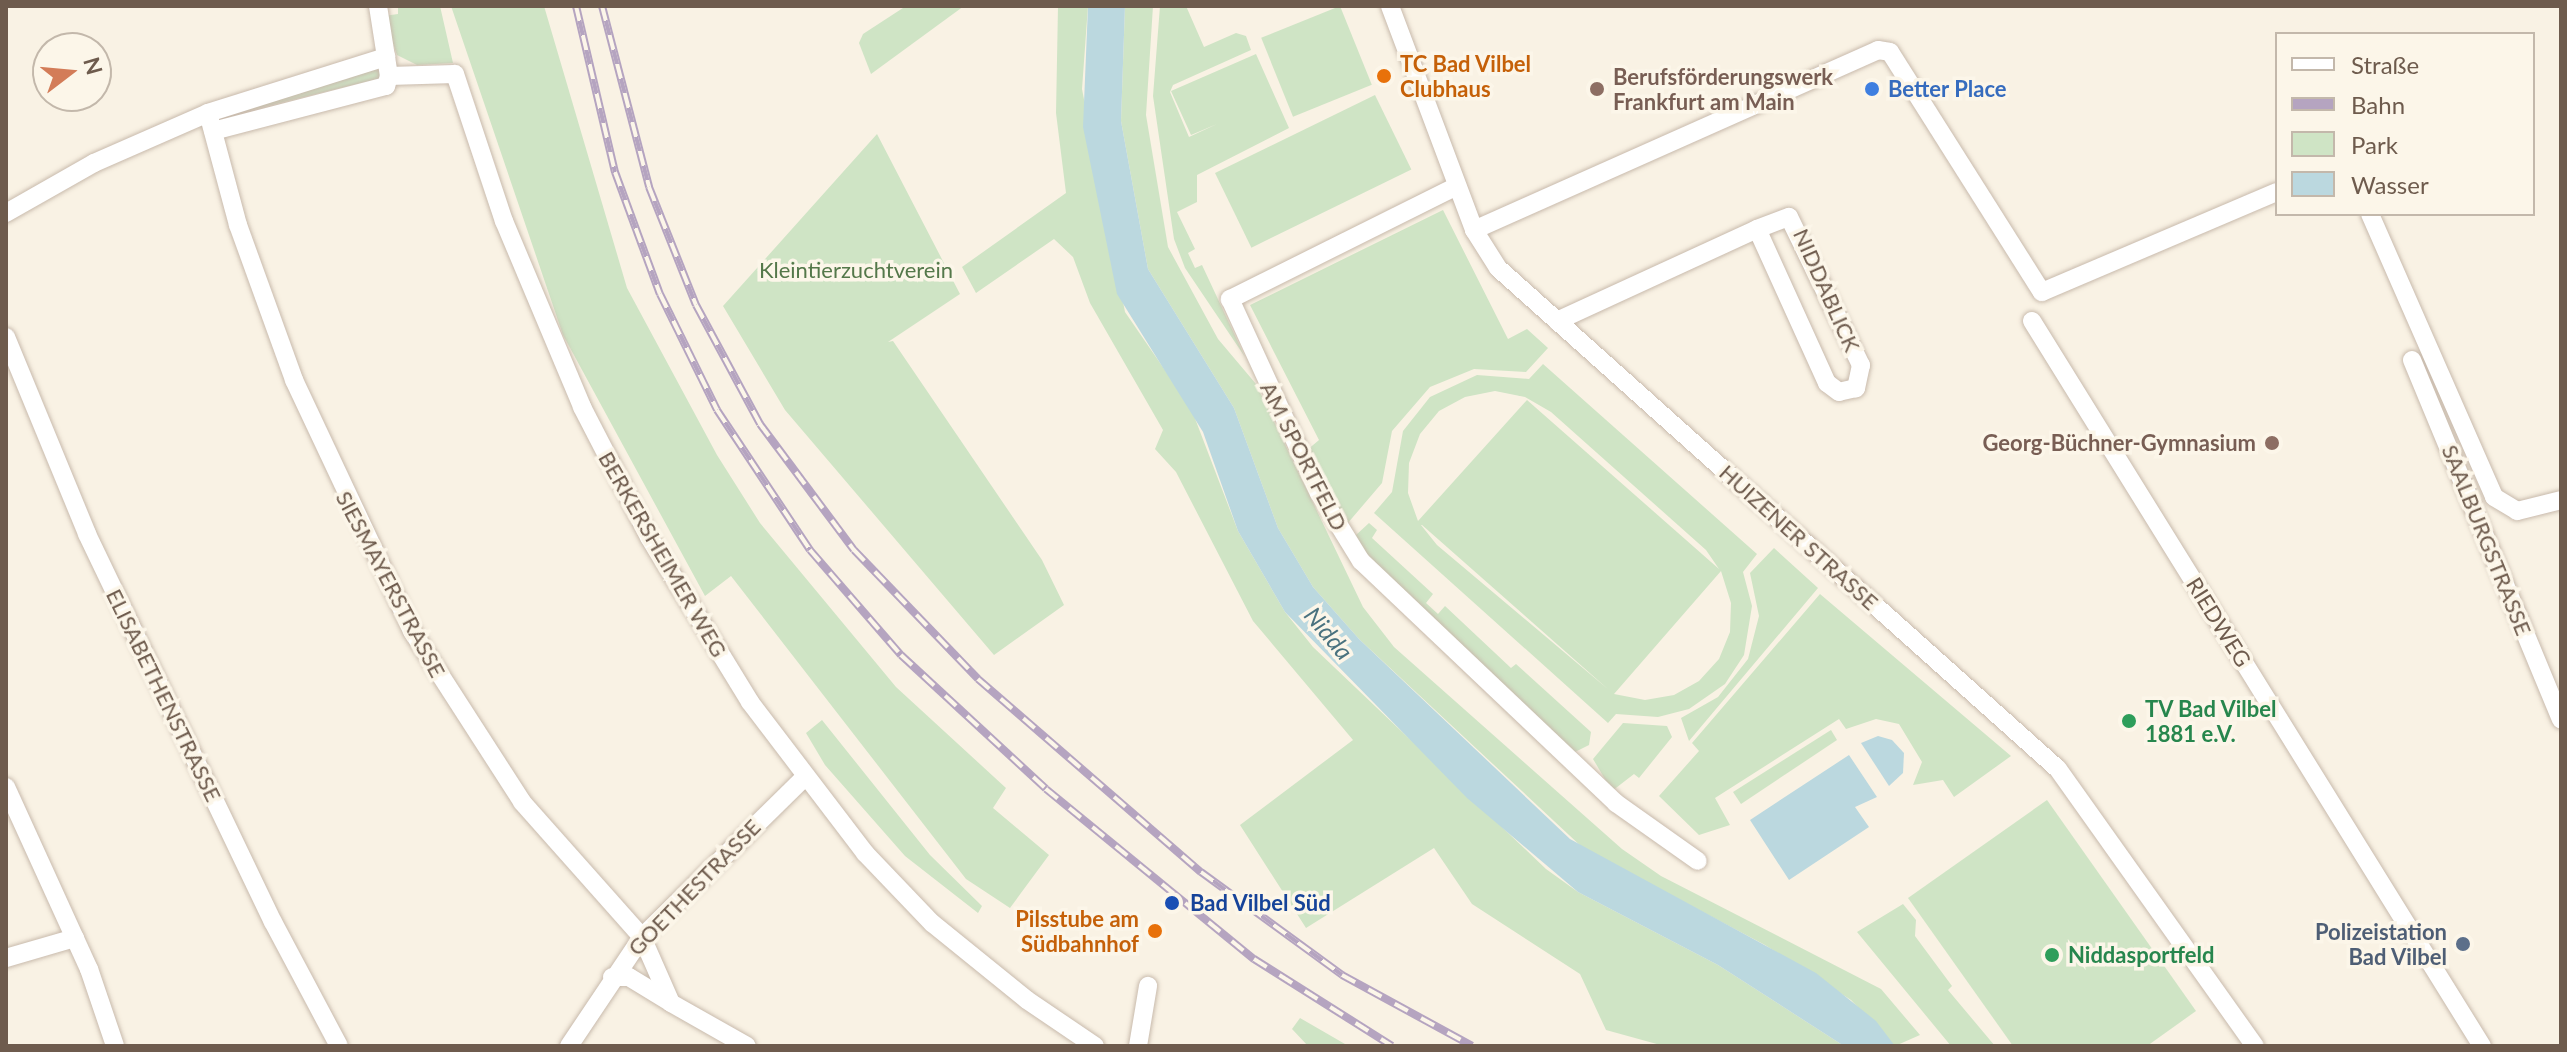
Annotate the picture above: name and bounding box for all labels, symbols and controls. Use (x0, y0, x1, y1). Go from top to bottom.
north arrow (32, 32, 112, 112)
legend (2275, 32, 2535, 216)
place label: TC Bad Vilbel Clubhaus (1400, 50, 1532, 102)
text: Straße (2351, 50, 2419, 79)
text: N (78, 54, 109, 78)
place label: Berufsförderungswerk Frankfurt am Main (1613, 63, 1833, 114)
marker: TC Bad Vilbel Clubhaus (1375, 67, 1393, 85)
place label: Better Place (1888, 76, 2007, 102)
marker: Berufsförderungswerk Frankfurt am Main (1588, 80, 1606, 98)
marker: Better Place (1863, 80, 1881, 98)
text: Bahn (2351, 90, 2405, 119)
text: Park (2351, 130, 2398, 159)
text: Wasser (2351, 170, 2429, 199)
street label: NIDDABLICK (1788, 224, 1866, 356)
park label: Kleintierzuchtverein (759, 257, 953, 283)
street label: AM SPORTFELD (1255, 377, 1353, 535)
place label: Georg-Büchner-Gymnasium (1983, 430, 2256, 456)
marker: Georg-Büchner-Gymnasium (2263, 434, 2281, 452)
street label: SAALBURGSTRASSE (2437, 441, 2537, 639)
street label: BERKERSHEIMER WEG (593, 446, 733, 662)
street label: HUIZENER STRASSE (1714, 459, 1884, 615)
street label: SIESMAYERSTRASSE (331, 486, 451, 682)
street label: RIEDWEG (2181, 572, 2257, 672)
street label: ELISABETHENSTRASSE (101, 584, 227, 806)
water label: Nidda (1299, 601, 1359, 665)
place label: TV Bad Vilbel 1881 e.V. (2145, 695, 2278, 746)
marker: TV Bad Vilbel 1881 e.V. (2120, 712, 2138, 730)
street label: GOETHESTRASSE (622, 813, 766, 961)
place label: Bad Vilbel Süd (1190, 890, 1331, 916)
marker: Bad Vilbel Süd (1161, 892, 1183, 914)
place label: Pilsstube am Südbahnhof (1015, 905, 1139, 956)
place label: Polizeistation Bad Vilbel (2315, 918, 2447, 970)
marker: Pilsstube am Südbahnhof (1146, 922, 1164, 940)
marker: Polizeistation Bad Vilbel (2454, 935, 2472, 953)
place label: Niddasportfeld (2068, 942, 2214, 968)
marker: Niddasportfeld (2043, 946, 2061, 964)

